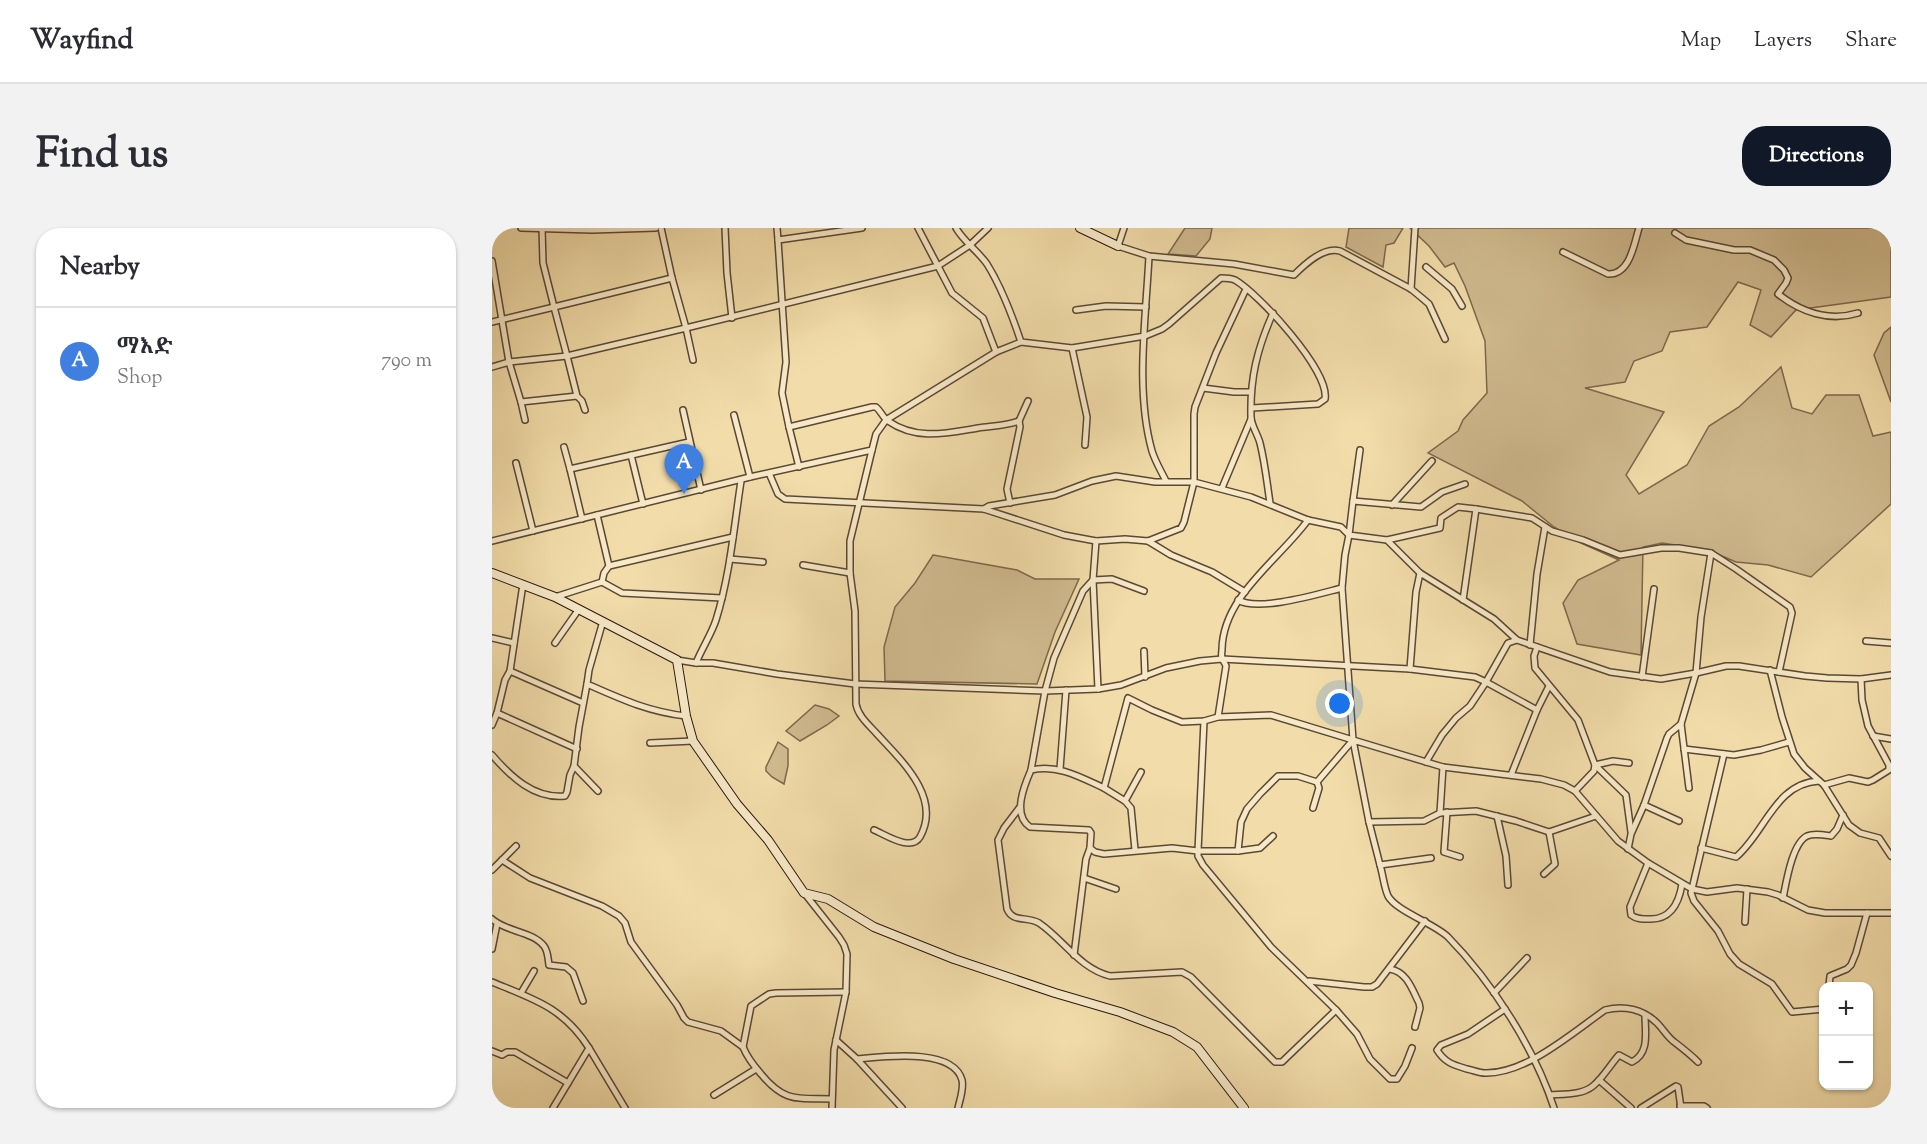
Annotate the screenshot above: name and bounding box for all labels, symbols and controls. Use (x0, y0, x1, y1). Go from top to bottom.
text: Wayfind (30, 21, 133, 61)
text: Map (1681, 26, 1721, 56)
text: Layers (1754, 26, 1812, 56)
text: Share (1845, 26, 1897, 56)
text: Find us (36, 126, 168, 186)
button: Directions (1742, 126, 1891, 186)
text: Nearby (60, 249, 140, 286)
text: ማእድ (117, 332, 172, 364)
text: A (71, 347, 88, 376)
text: 790 m (381, 347, 432, 376)
text: Shop (117, 364, 162, 393)
pin: A (664, 444, 704, 494)
your location (1325, 689, 1354, 718)
map controls (1819, 982, 1873, 1090)
button: + (1819, 982, 1873, 1036)
button: − (1819, 1036, 1873, 1090)

